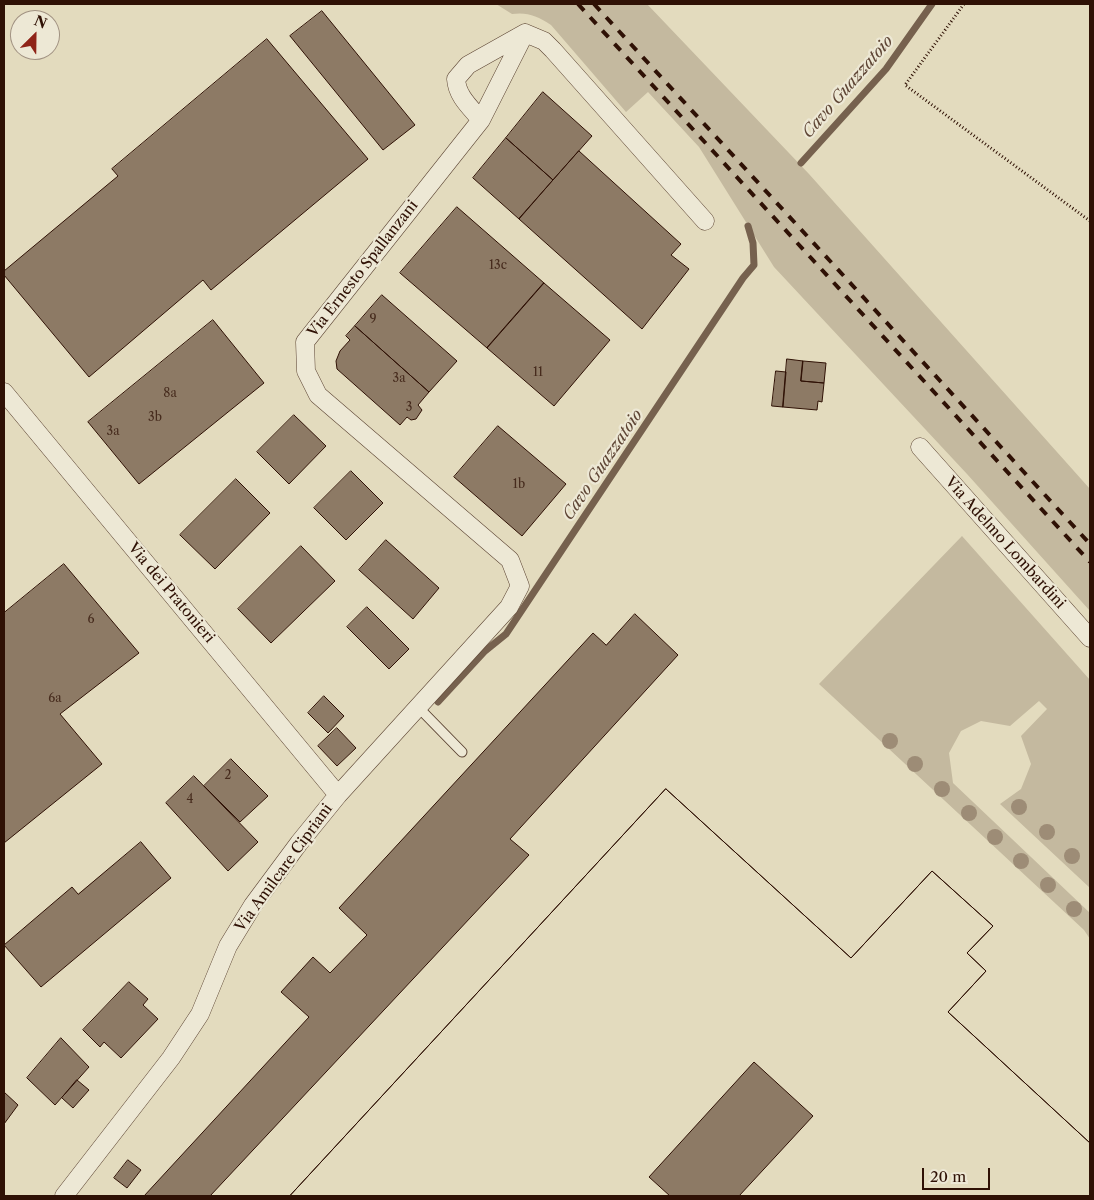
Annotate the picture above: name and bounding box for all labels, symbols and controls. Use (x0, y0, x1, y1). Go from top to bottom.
north arrow (10, 10, 60, 60)
text: N (31, 11, 50, 33)
water label: Cavo Guazzatoio (798, 32, 898, 142)
street label: Via Ernesto Spallanzani (304, 197, 422, 341)
house number: 13c (489, 259, 507, 273)
house number: 9 (369, 313, 377, 327)
house number: 11 (533, 366, 543, 380)
house number: 3a (393, 372, 405, 386)
house number: 8a (163, 387, 177, 401)
house number: 3 (406, 401, 412, 415)
water label: Cavo Guazzatoio (559, 406, 647, 524)
house number: 3b (148, 411, 162, 425)
house number: 3a (107, 425, 119, 439)
street label: Via Adelmo Lombardini (941, 473, 1069, 613)
house number: 1b (513, 478, 525, 492)
street label: Via dei Pratonieri (124, 539, 218, 647)
house number: 6 (87, 613, 95, 627)
house number: 6a (48, 692, 62, 706)
house number: 2 (225, 769, 231, 783)
house number: 4 (187, 793, 193, 807)
street label: Via Amilcare Cipriani (232, 800, 336, 936)
scale bar (924, 1158, 992, 1190)
text: 20 m (930, 1167, 966, 1186)

